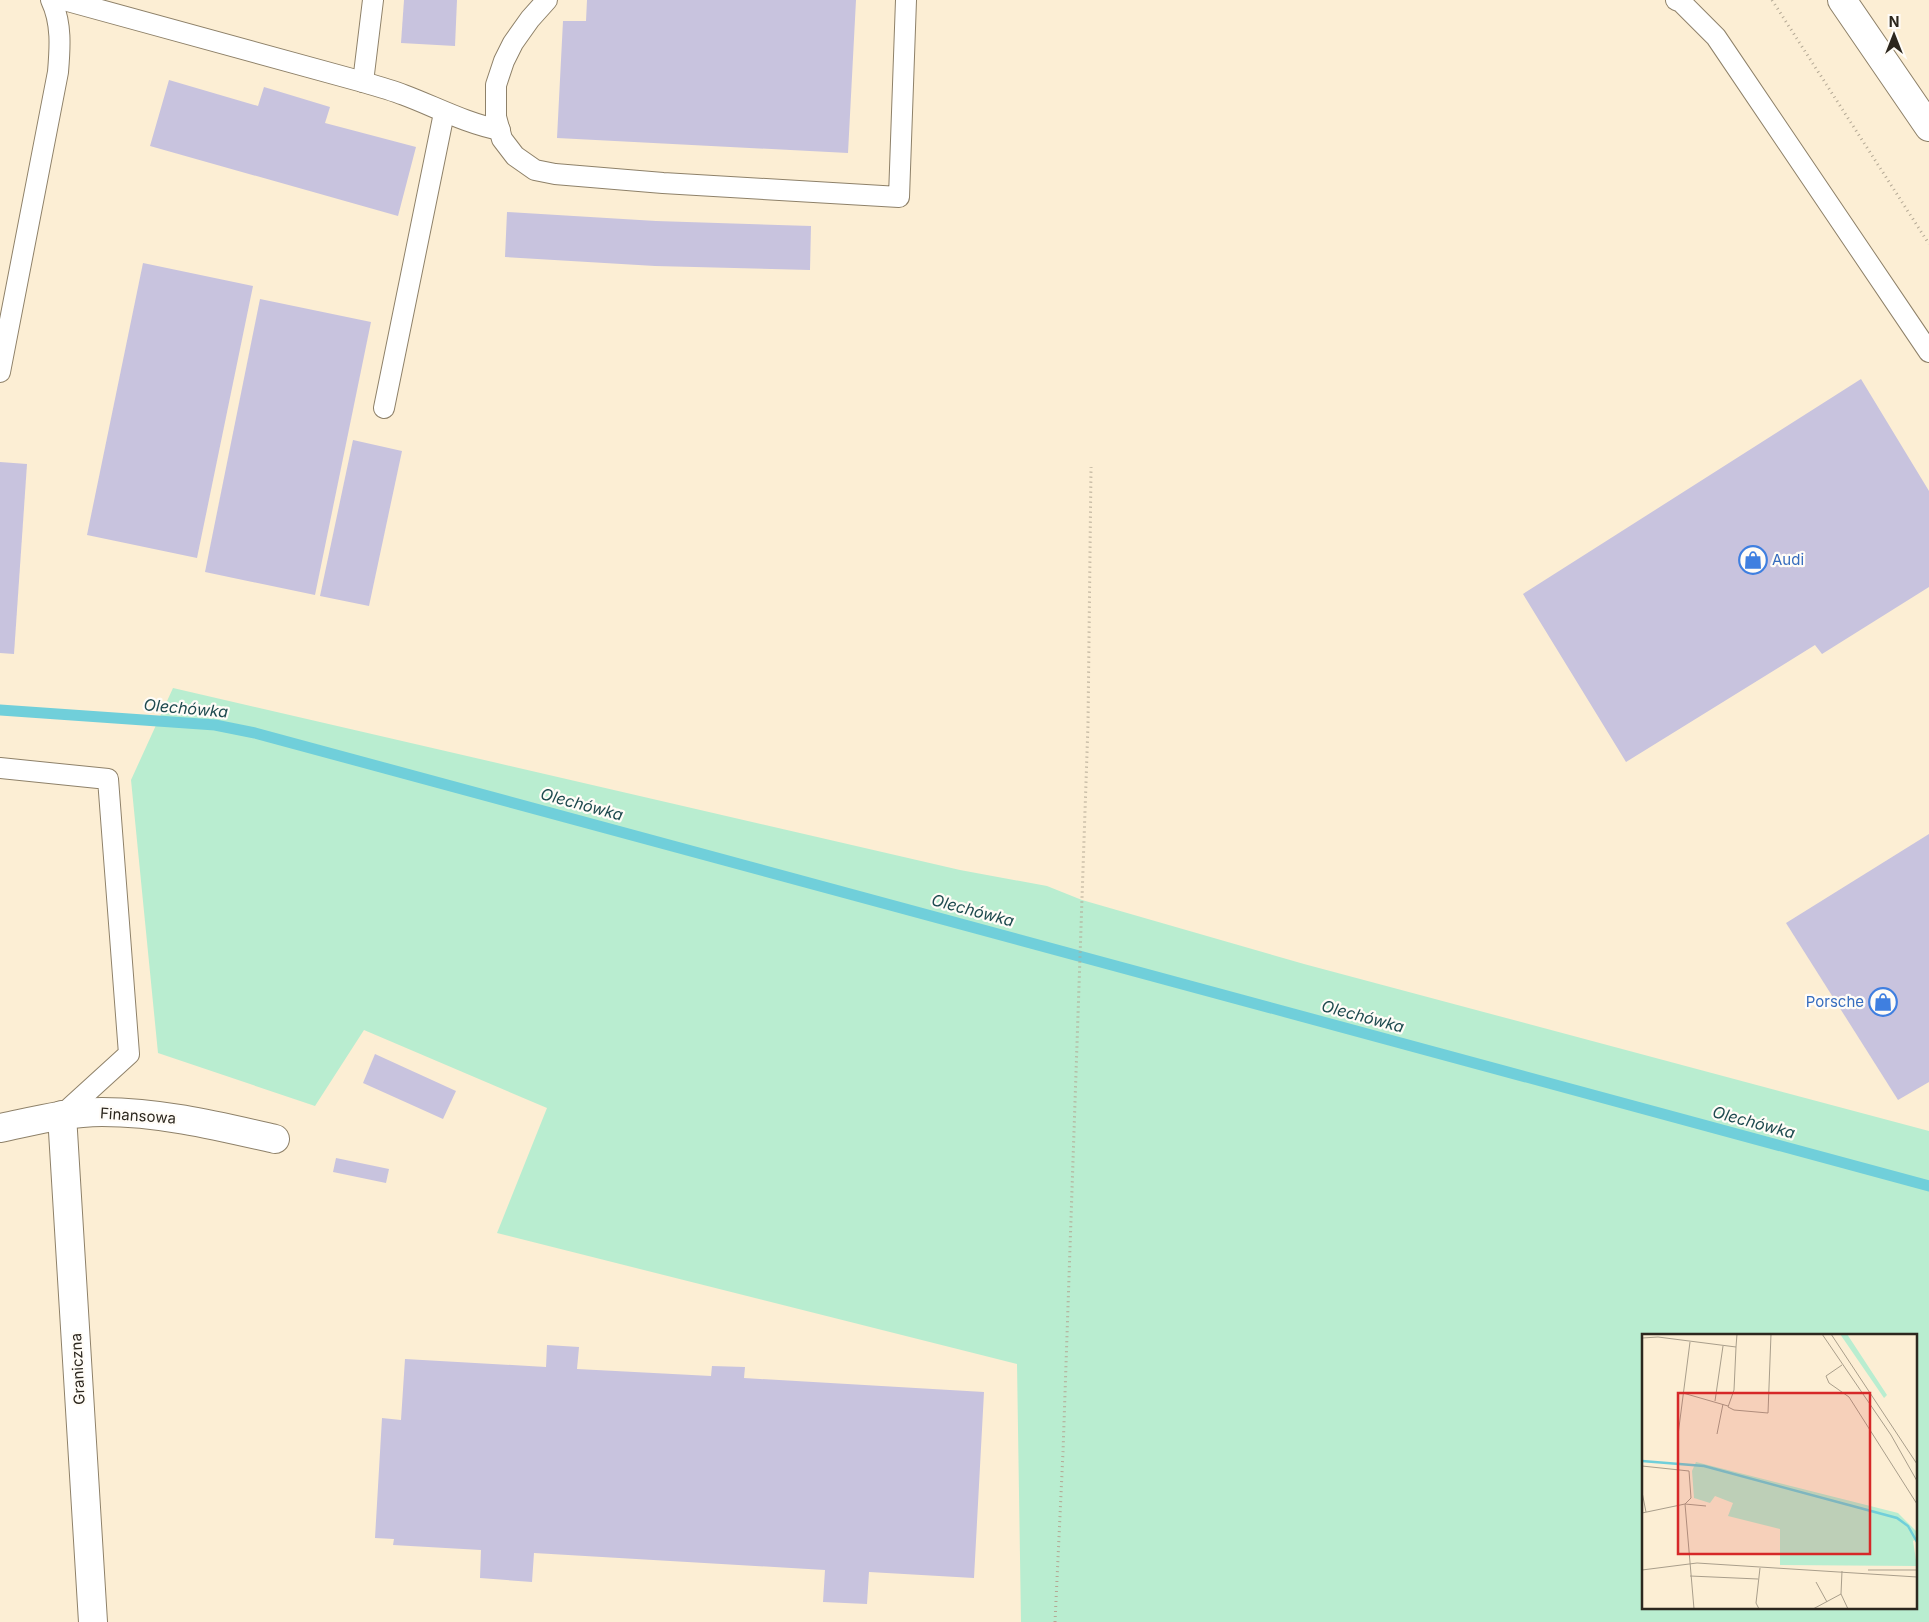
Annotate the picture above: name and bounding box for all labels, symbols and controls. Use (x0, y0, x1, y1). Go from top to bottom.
north arrow (1869, 10, 1919, 60)
text: N (1889, 13, 1899, 30)
shop icon: Audi (1738, 545, 1768, 575)
place label: Audi (1772, 550, 1804, 569)
water label: Olechówka (143, 694, 229, 722)
water label: Olechówka (539, 783, 626, 825)
water label: Olechówka (930, 889, 1017, 931)
shop icon: Porsche (1868, 987, 1898, 1017)
place label: Porsche (1806, 992, 1864, 1011)
water label: Olechówka (1320, 995, 1407, 1037)
water label: Olechówka (1711, 1101, 1798, 1143)
street label: Finansowa (99, 1103, 177, 1128)
street label: Graniczna (66, 1333, 89, 1405)
inset map (1642, 1334, 1916, 1610)

